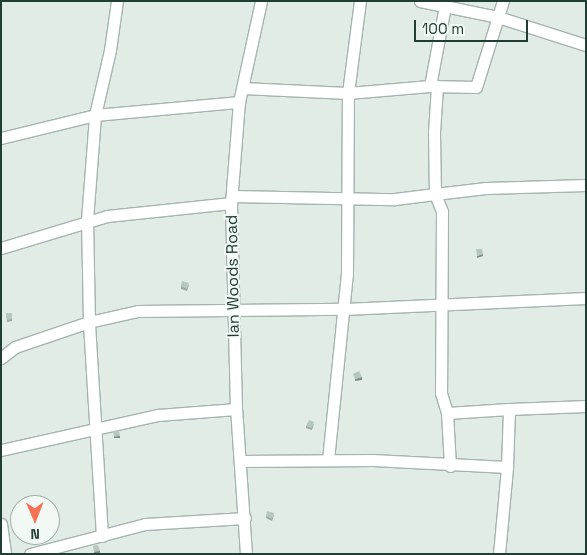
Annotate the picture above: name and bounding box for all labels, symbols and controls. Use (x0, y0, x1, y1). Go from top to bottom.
scale bar (417, 10, 531, 42)
text: 100 m (422, 19, 464, 38)
street label: Ian Woods Road (222, 214, 244, 338)
north arrow (10, 495, 60, 545)
text: N (30, 525, 40, 543)

